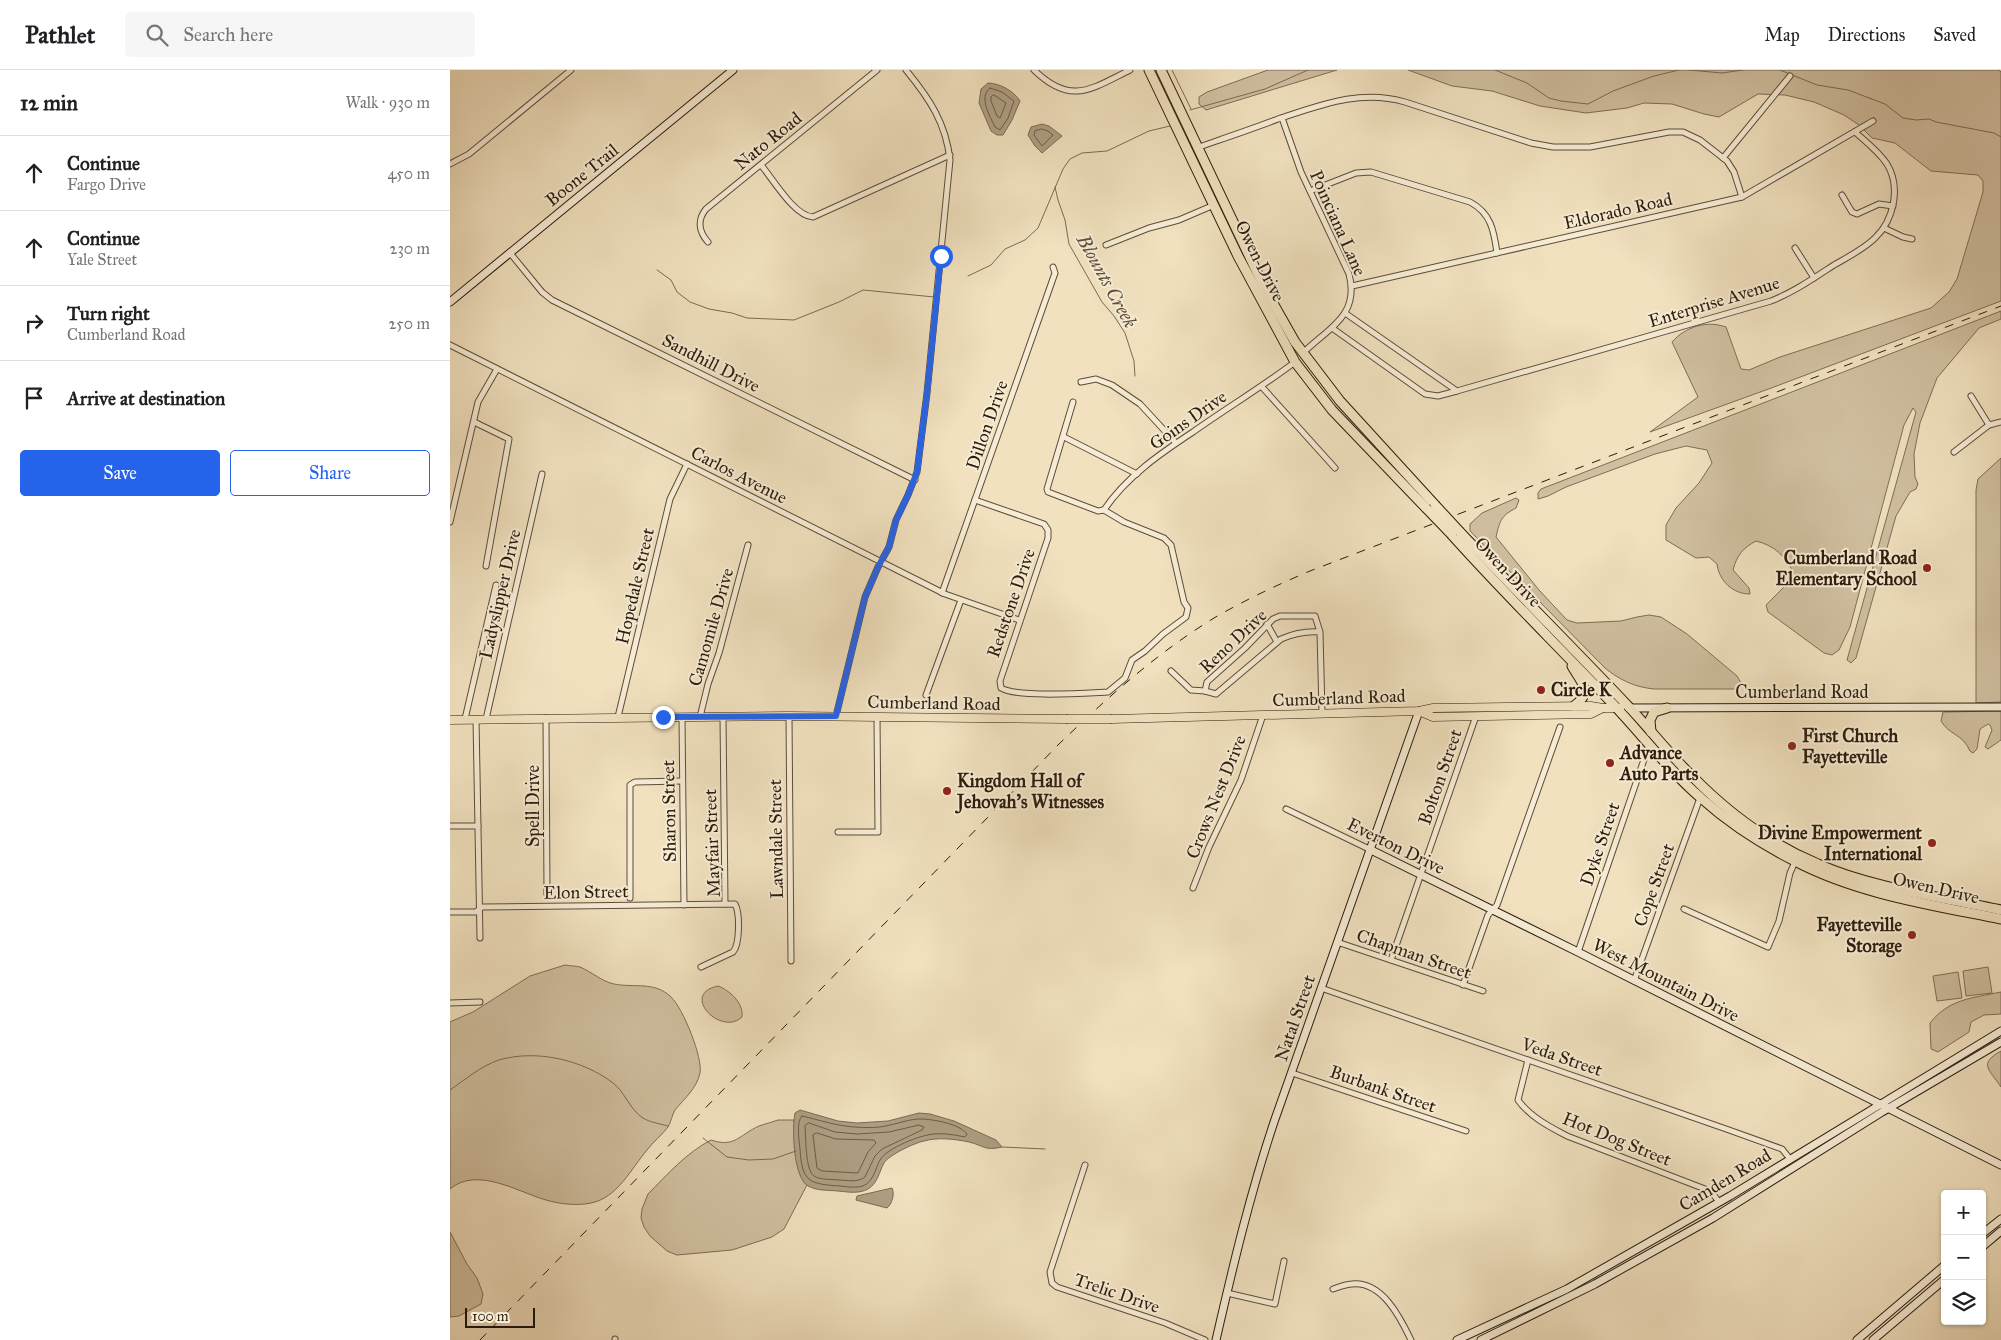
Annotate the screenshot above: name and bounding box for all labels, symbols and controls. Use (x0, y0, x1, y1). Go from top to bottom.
search box (125, 12, 475, 57)
text: Pathlet (25, 20, 95, 50)
icon: search (143, 21, 171, 49)
text: Search here (183, 23, 273, 46)
text: Map (1764, 24, 1800, 46)
text: Directions (1828, 24, 1905, 46)
text: Saved (1933, 24, 1976, 46)
text: 12 min (20, 90, 78, 116)
text: Walk · 930 m (345, 93, 430, 112)
street label: Nato Road (730, 107, 806, 175)
street label: Boone Trail (541, 139, 623, 211)
text: Continue (67, 152, 140, 175)
icon: ahead (20, 159, 48, 187)
text: 450 m (387, 164, 430, 183)
street label: Poinciana Lane (1305, 167, 1371, 279)
text: Fargo Drive (67, 175, 146, 194)
street label: Eldorado Road (1562, 188, 1674, 234)
street label: Owen Drive (1230, 217, 1290, 305)
text: Continue (67, 227, 140, 250)
water label: Blounts Creek (1071, 229, 1142, 332)
icon: ahead (20, 234, 48, 262)
text: 230 m (390, 239, 430, 258)
route start (930, 245, 953, 268)
text: Yale Street (67, 250, 137, 269)
street label: Enterprise Avenue (1646, 272, 1782, 332)
text: Turn right (67, 302, 150, 325)
icon: right (20, 309, 48, 337)
text: 250 m (389, 314, 430, 333)
text: Cumberland Road (67, 325, 185, 344)
street label: Sandhill Drive (658, 329, 764, 397)
street label: Dillon Drive (961, 377, 1013, 473)
icon: arrive (20, 384, 48, 412)
street label: Goins Drive (1145, 385, 1231, 455)
text: Arrive at destination (67, 387, 225, 410)
street label: Carlos Avenue (687, 441, 791, 509)
button: Save (20, 450, 220, 496)
button: Share (230, 450, 430, 496)
street label: Hopedale Street (611, 525, 659, 646)
street label: Ladyslipper Drive (474, 527, 526, 661)
street label: Owen Drive (1470, 532, 1546, 612)
street label: Redstone Drive (982, 546, 1040, 660)
place label: Cumberland Road Elementary School (1775, 547, 1918, 591)
marker: Cumberland Road Elementary School (1921, 562, 1933, 574)
street label: Camomile Drive (684, 565, 738, 689)
street label: Reno Drive (1195, 604, 1271, 678)
place label: Circle K (1551, 679, 1613, 701)
street label: Cumberland Road (1735, 681, 1869, 703)
marker: Circle K (1535, 684, 1547, 696)
street label: Cumberland Road (1272, 685, 1406, 711)
street label: Cumberland Road (867, 691, 1001, 715)
route end (652, 706, 675, 729)
place label: First Church Fayetteville (1802, 725, 1899, 769)
street label: Bolton Street (1413, 726, 1467, 828)
street label: Crows Nest Drive (1181, 732, 1251, 862)
marker: First Church Fayetteville (1786, 740, 1798, 752)
place label: Advance Auto Parts (1619, 742, 1699, 785)
marker: Advance Auto Parts (1604, 757, 1616, 769)
street label: Sharon Street (657, 759, 681, 862)
street label: Spell Drive (522, 765, 544, 847)
place label: Kingdom Hall of Jehovah’s Witnesses (955, 770, 1105, 814)
street label: Lawndale Street (764, 778, 788, 899)
marker: Kingdom Hall of Jehovah’s Witnesses (941, 785, 953, 797)
street label: Mayfair Street (699, 788, 725, 898)
street label: Dyke Street (1575, 799, 1625, 889)
street label: Everton Drive (1344, 813, 1448, 879)
place label: Divine Empowerment International (1758, 822, 1923, 865)
marker: Divine Empowerment International (1926, 837, 1938, 849)
street label: Cope Street (1629, 840, 1679, 929)
street label: Owen Drive (1891, 867, 1981, 909)
street label: Elon Street (543, 880, 629, 904)
place label: Fayetteville Storage (1817, 914, 1902, 958)
street label: Chapman Street (1354, 924, 1475, 984)
marker: Fayetteville Storage (1906, 929, 1918, 941)
street label: West Mountain Drive (1589, 934, 1743, 1026)
street label: Natal Street (1270, 971, 1320, 1064)
street label: Veda Street (1518, 1033, 1606, 1081)
street label: Burbank Street (1327, 1060, 1440, 1118)
street label: Hot Dog Street (1559, 1107, 1675, 1172)
street label: Camden Road (1675, 1144, 1775, 1216)
map controls (1941, 1190, 1986, 1325)
button: + (1941, 1190, 1986, 1235)
button: − (1941, 1235, 1986, 1280)
street label: Trelic Drive (1071, 1268, 1163, 1318)
button: layers (1941, 1280, 1986, 1325)
scale bar (465, 1305, 535, 1328)
text: 100 m (472, 1308, 509, 1325)

